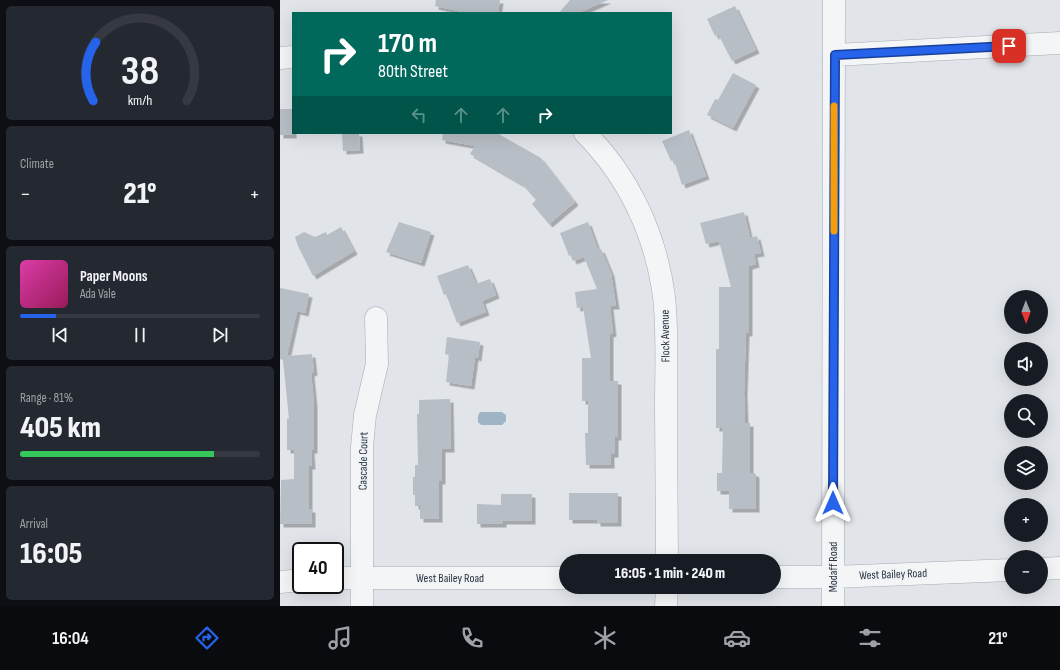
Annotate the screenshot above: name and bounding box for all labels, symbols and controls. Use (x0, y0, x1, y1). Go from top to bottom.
text: 170 m (378, 27, 437, 60)
icon: right (312, 28, 364, 80)
pin (992, 29, 1026, 63)
icon: arrive (998, 35, 1020, 57)
text: 38 (121, 47, 159, 96)
text: 80th Street (378, 61, 448, 82)
text: km/h (128, 92, 152, 109)
icon: left (408, 104, 430, 126)
icon: ahead (450, 104, 472, 126)
icon: ahead (492, 104, 514, 126)
icon: right (534, 104, 556, 126)
text: Climate (20, 156, 54, 172)
text: 21° (123, 176, 157, 212)
text: − (20, 181, 31, 208)
text: + (249, 181, 260, 208)
text: Paper Moons (80, 267, 148, 286)
text: Ada Vale (80, 286, 116, 302)
north arrow (1004, 290, 1048, 334)
map controls (1004, 290, 1048, 594)
street label: Flock Avenue (658, 309, 673, 362)
icon: previous (49, 324, 71, 346)
icon: pause (129, 324, 151, 346)
icon: next (209, 324, 231, 346)
button: sound (1004, 342, 1048, 386)
text: Range · 81% (20, 390, 73, 406)
button: search (1004, 394, 1048, 438)
text: 405 km (20, 410, 101, 446)
street label: Cascade Court (355, 431, 372, 490)
button: layers (1004, 446, 1048, 490)
position arrow (812, 482, 854, 524)
button: + (1004, 498, 1048, 542)
text: Arrival (20, 516, 48, 532)
text: 16:05 (20, 536, 82, 572)
speed limit sign: 40 (292, 542, 344, 594)
street label: Modaff Road (826, 542, 841, 592)
button: − (1004, 550, 1048, 594)
text: 16:05 · 1 min · 240 m (615, 564, 725, 583)
street label: West Bailey Road (859, 566, 927, 583)
street label: West Bailey Road (416, 571, 484, 586)
icon: directions (193, 624, 221, 652)
icon: music (326, 624, 354, 652)
icon: phone (458, 624, 486, 652)
icon: climate (591, 624, 619, 652)
icon: car (723, 624, 751, 652)
icon: filters (856, 624, 884, 652)
text: 16:04 (52, 628, 89, 649)
text: 21° (988, 628, 1008, 649)

